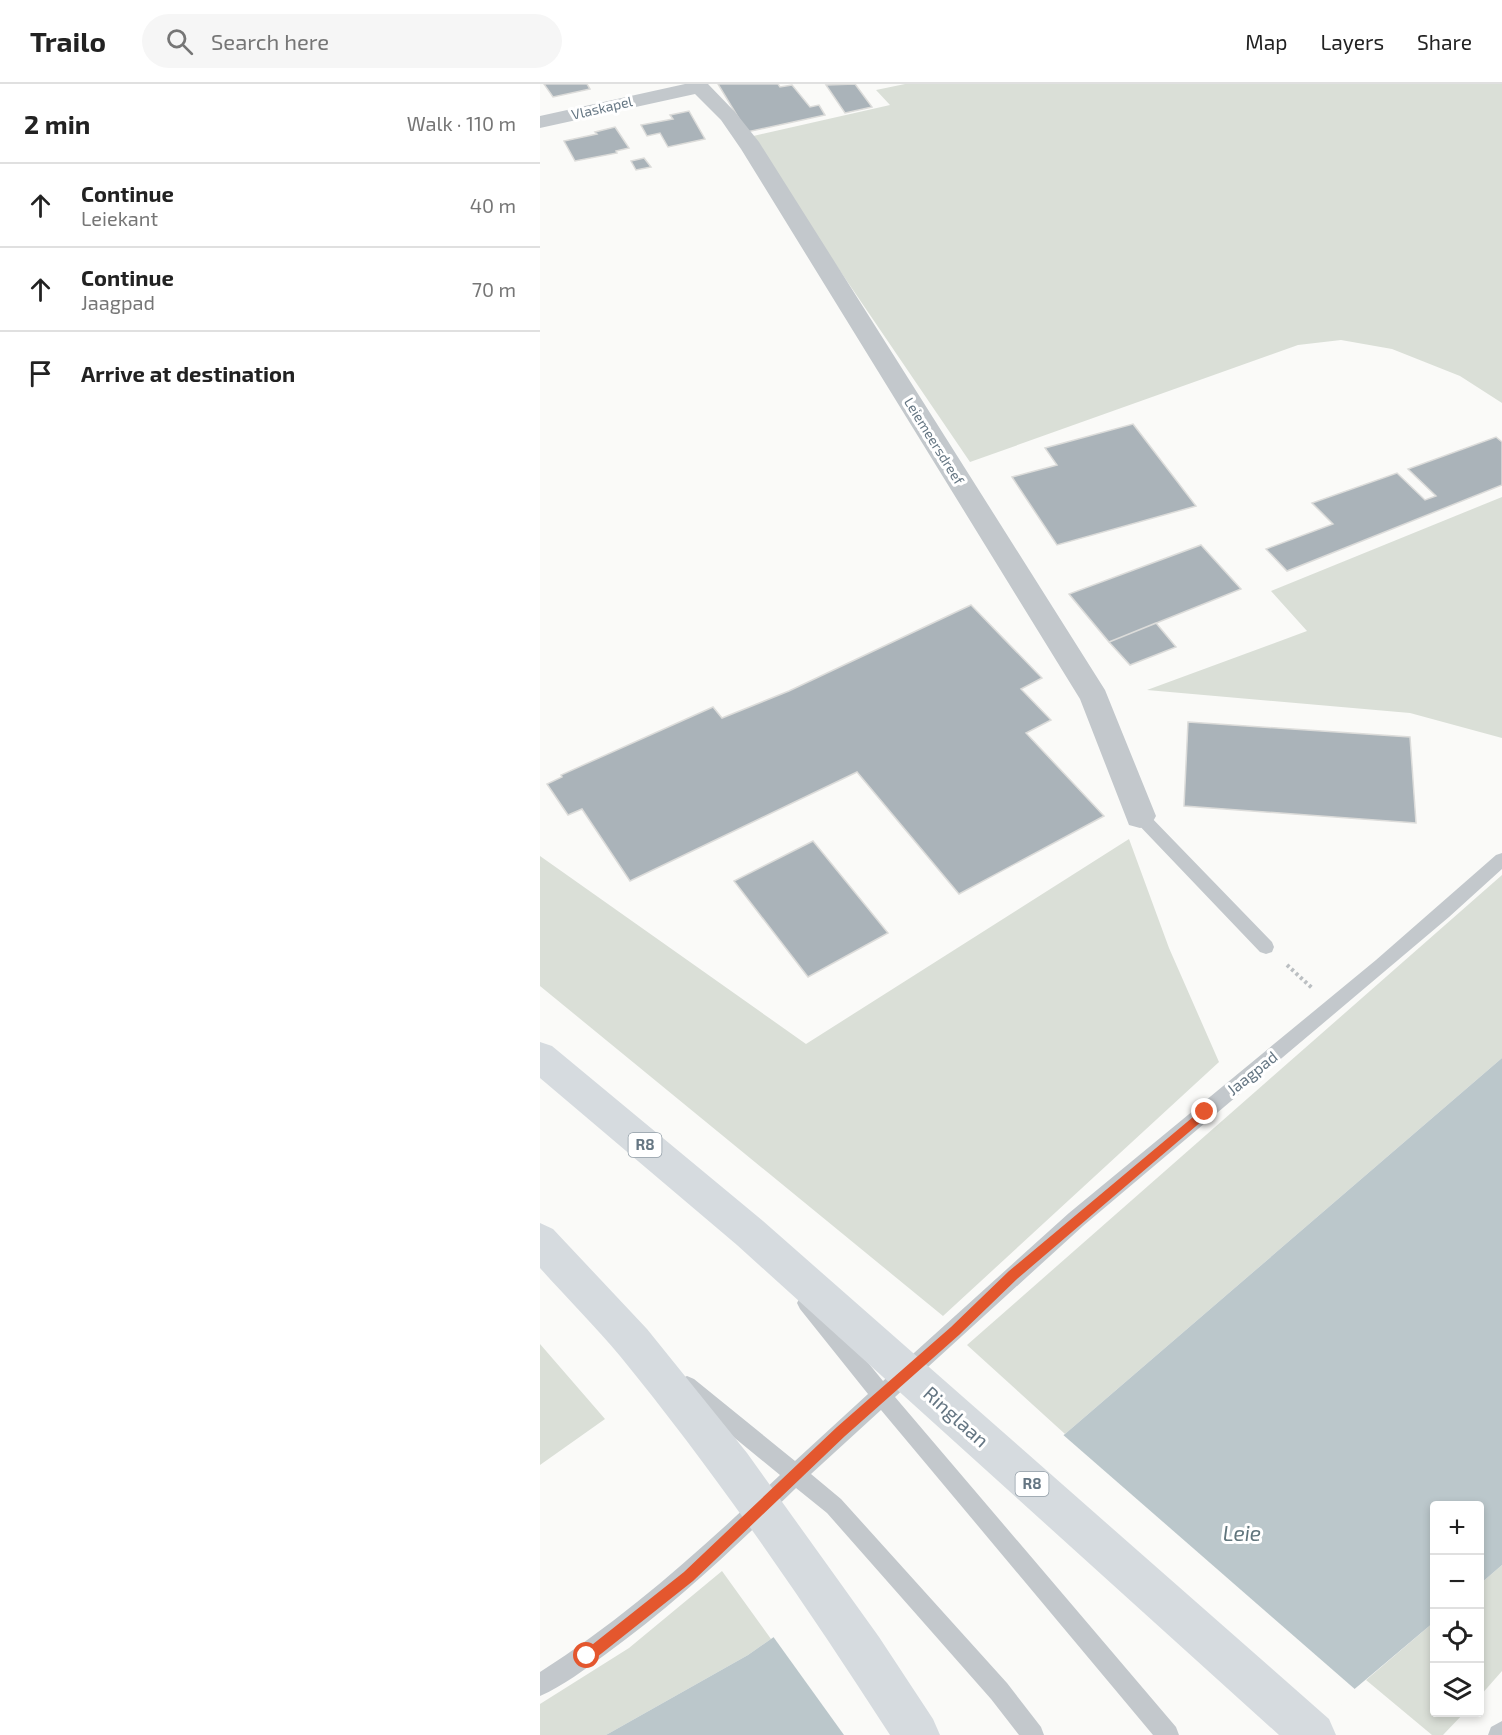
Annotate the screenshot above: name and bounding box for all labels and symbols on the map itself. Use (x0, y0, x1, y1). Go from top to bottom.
street label: Vlaskapel (570, 92, 635, 123)
street label: Leiemeersdreef (901, 394, 968, 488)
street label: Jaagpad (1223, 1047, 1281, 1099)
route end (1191, 1098, 1217, 1124)
road number: R8 (628, 1133, 662, 1157)
street label: Ringlaan (919, 1381, 994, 1452)
road number: R8 (1016, 1472, 1048, 1496)
water label: Leie (1223, 1520, 1261, 1545)
route start (573, 1642, 599, 1668)

